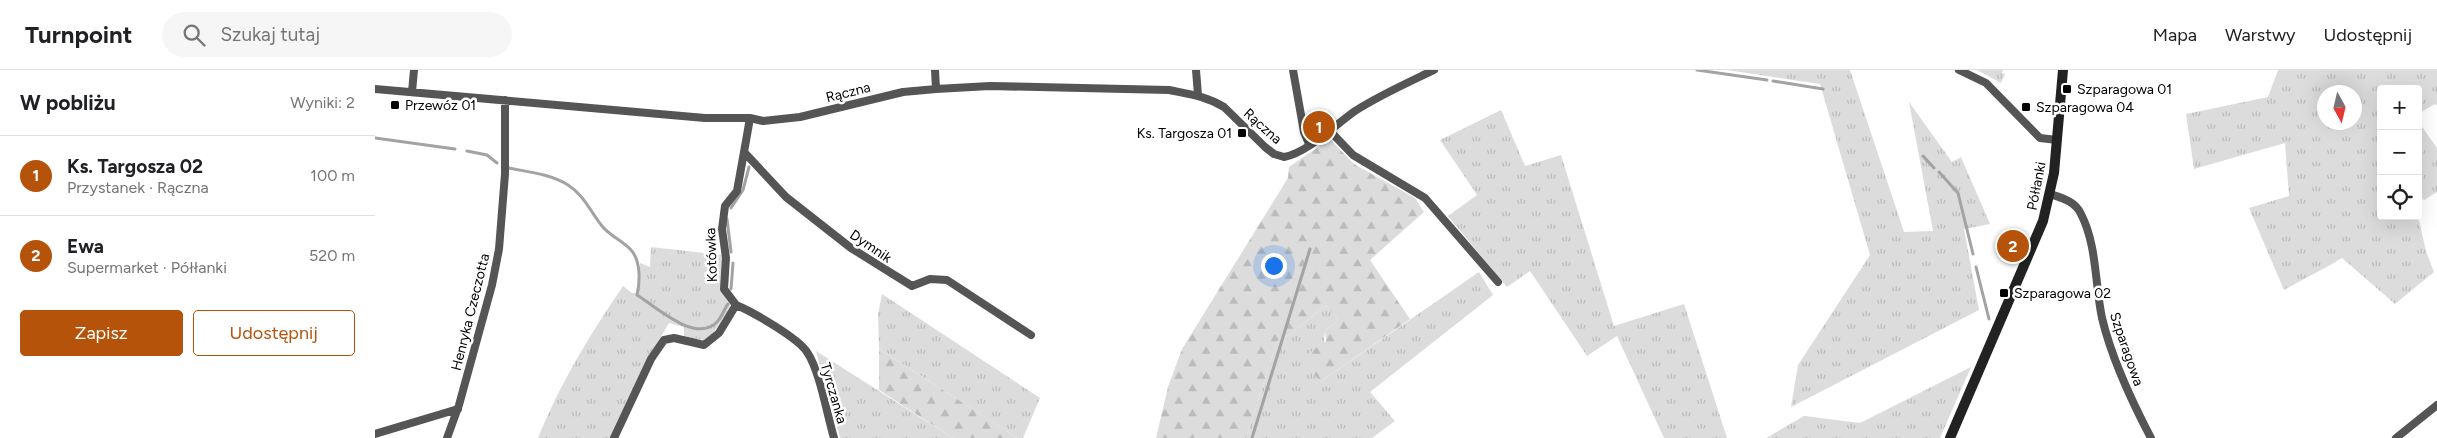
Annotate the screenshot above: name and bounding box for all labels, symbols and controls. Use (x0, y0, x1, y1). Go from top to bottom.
search box (162, 12, 512, 57)
text: Turnpoint (25, 20, 132, 49)
icon: search (180, 21, 208, 49)
text: Szukaj tutaj (220, 23, 320, 46)
text: Mapa (2153, 24, 2197, 46)
text: Warstwy (2225, 24, 2296, 46)
text: Udostępnij (2324, 24, 2412, 46)
street label: Rączna (824, 79, 872, 106)
place label: Szparagowa 01 (2077, 81, 2172, 98)
marker: Szparagowa 01 (2061, 83, 2073, 95)
north arrow (2317, 85, 2362, 130)
map controls (2377, 85, 2422, 220)
button: + (2377, 85, 2422, 130)
text: W pobliżu (20, 90, 116, 115)
text: Wyniki: 2 (290, 93, 355, 112)
place label: Przewóz 01 (405, 97, 476, 114)
marker: Przewóz 01 (389, 99, 401, 111)
place label: Szparagowa 04 (2036, 99, 2134, 116)
marker: Szparagowa 04 (2020, 101, 2032, 113)
street label: Rączna (1240, 105, 1285, 148)
pin: 1 (1303, 108, 1335, 146)
place label: Ks. Targosza 01 (1137, 125, 1232, 142)
marker: Ks. Targosza 01 (1236, 127, 1248, 139)
button: − (2377, 130, 2422, 175)
text: Ks. Targosza 02 (67, 155, 203, 178)
street label: Półłanki (2023, 160, 2050, 212)
text: 1 (33, 166, 39, 185)
text: 100 m (310, 166, 355, 185)
button: locate (2377, 175, 2422, 220)
text: Przystanek · Rączna (67, 178, 209, 197)
street label: Dymnik (847, 226, 895, 267)
street label: Kotówka (702, 227, 721, 283)
pin: 2 (1997, 227, 2029, 265)
text: Ewa (67, 235, 104, 258)
text: 2 (31, 246, 41, 265)
text: 520 m (309, 246, 355, 265)
street label: Henryka Czeczotta (448, 252, 493, 372)
your location (1261, 253, 1287, 279)
text: Supermarket · Półłanki (67, 258, 227, 277)
place label: Szparagowa 02 (2014, 285, 2111, 302)
marker: Szparagowa 02 (1998, 287, 2010, 299)
button: Zapisz (20, 310, 183, 356)
button: Udostępnij (193, 310, 355, 356)
street label: Szparagowa (2106, 310, 2147, 388)
street label: Tyrczanka (817, 361, 850, 426)

